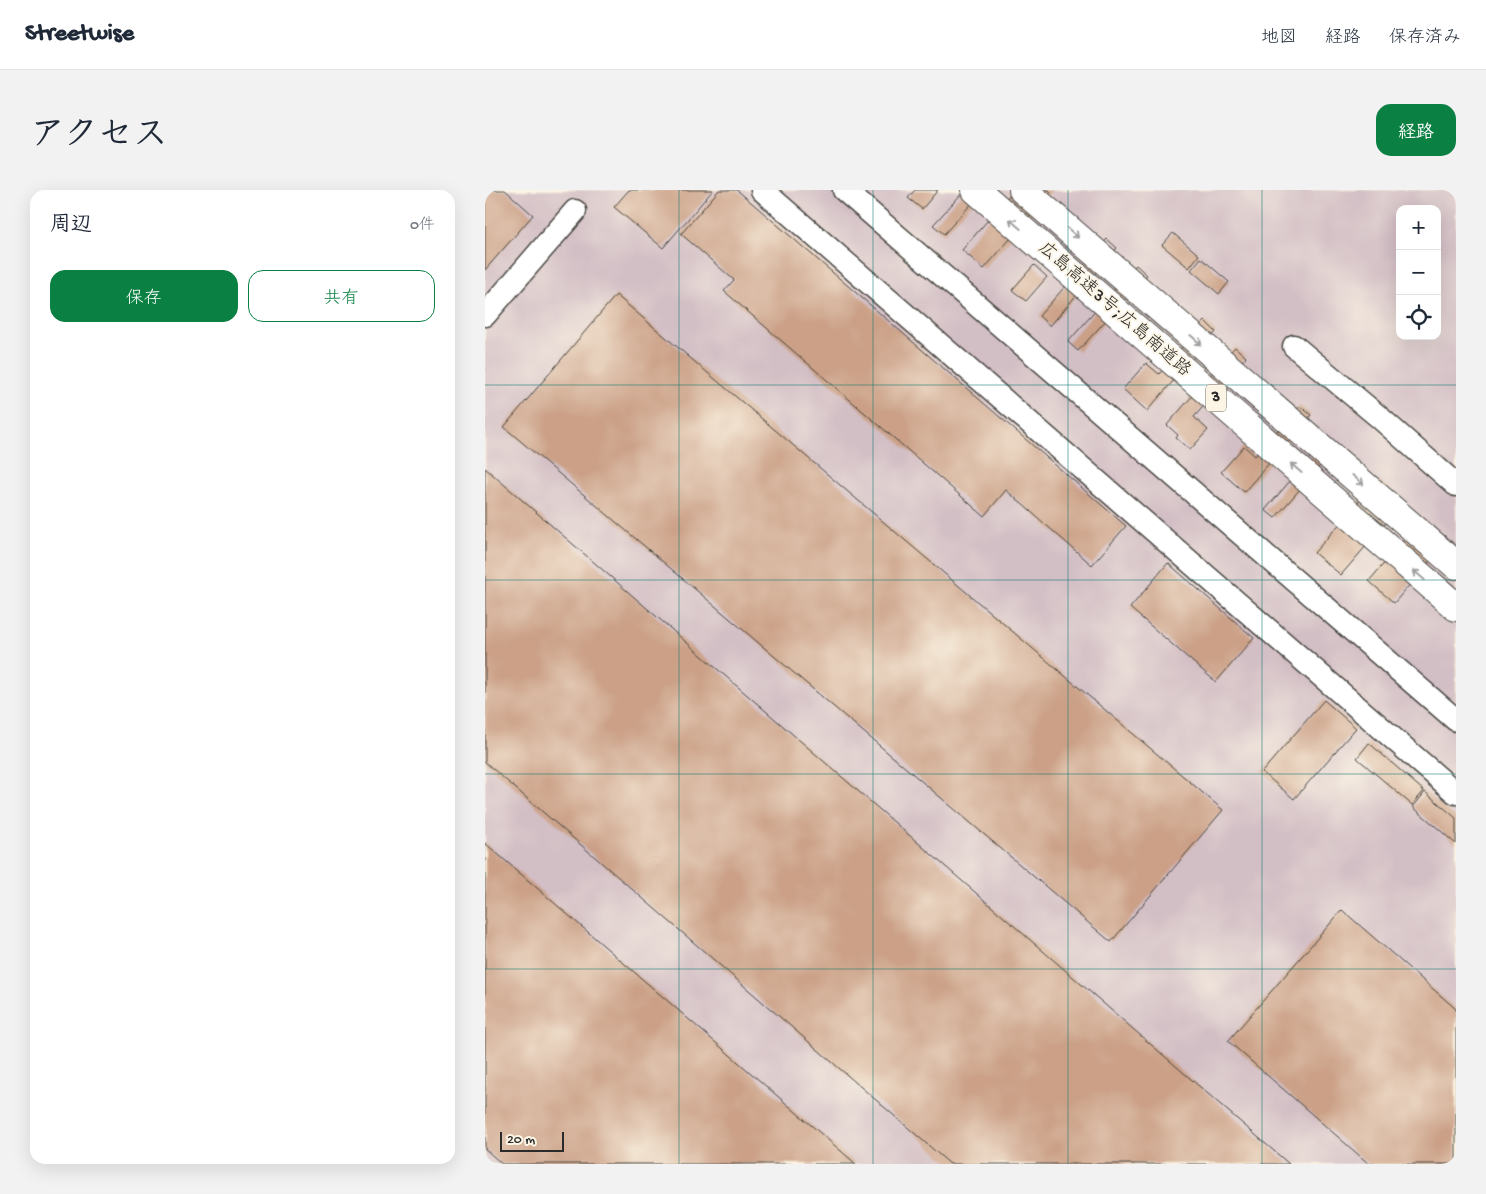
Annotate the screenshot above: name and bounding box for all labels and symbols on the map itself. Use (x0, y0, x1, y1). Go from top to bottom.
one-way arrow (1009, 219, 1022, 230)
one-way arrow (1066, 228, 1079, 239)
street label: 広島高速3号;広島南道路 (1034, 237, 1195, 382)
one-way arrow (1189, 334, 1202, 345)
road number: 3 (1206, 384, 1226, 412)
one-way arrow (1290, 463, 1303, 474)
one-way arrow (1352, 475, 1365, 486)
one-way arrow (1413, 569, 1426, 581)
scale bar (500, 1129, 564, 1152)

